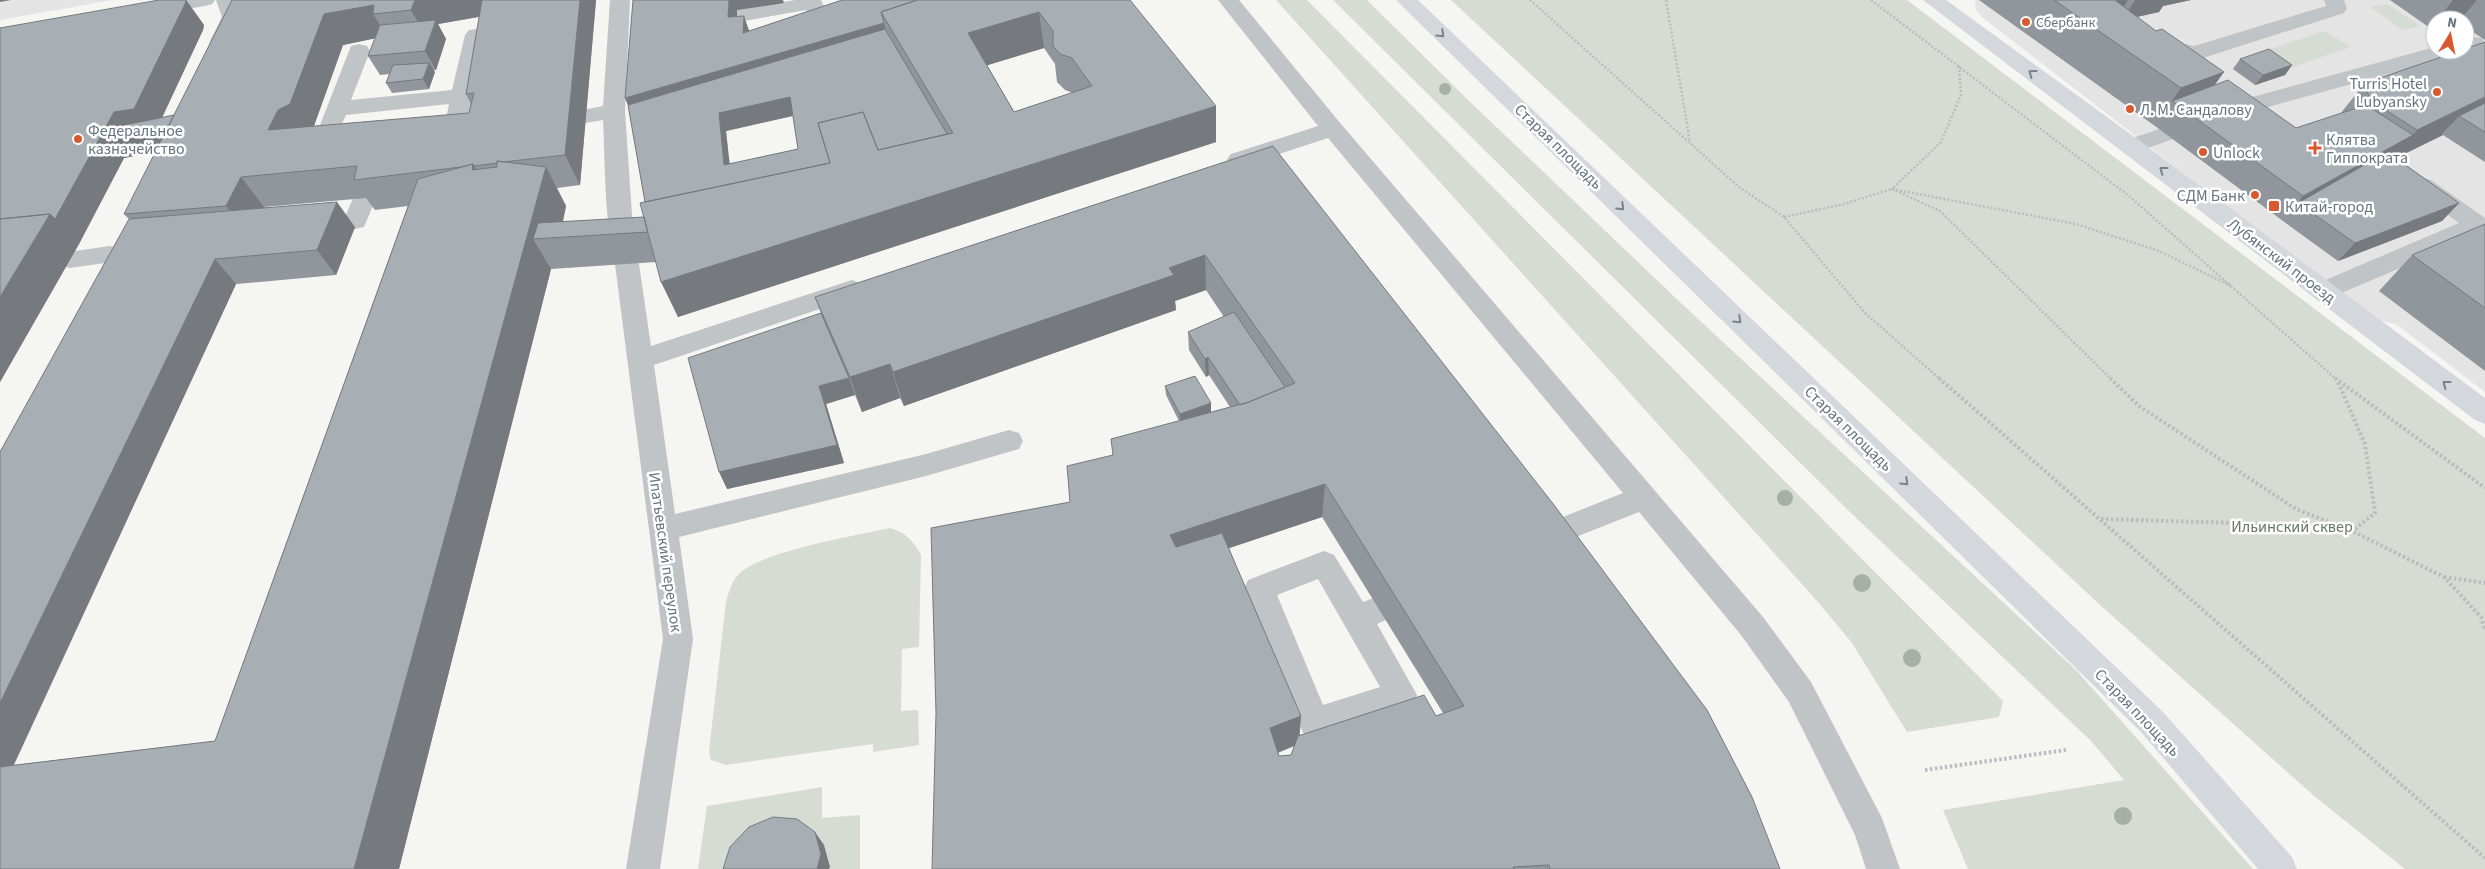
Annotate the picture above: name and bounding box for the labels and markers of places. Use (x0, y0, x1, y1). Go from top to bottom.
place label: Сбербанк (2036, 13, 2095, 33)
marker: Сбербанк (2020, 16, 2032, 28)
place label: Turris Hotel Lubyansky (2349, 73, 2428, 113)
marker: Turris Hotel Lubyansky (2431, 86, 2443, 98)
place label: Л. М. Сандалову (2140, 99, 2252, 121)
marker: Л. М. Сандалову (2124, 103, 2136, 115)
place label: Федеральное казначейство (88, 120, 185, 160)
place label: Клятва Гиппократа (2326, 129, 2408, 169)
marker: Федеральное казначейство (72, 133, 84, 145)
marker: Клятва Гиппократа (2308, 141, 2322, 155)
place label: Unlock (2213, 142, 2260, 164)
marker: Unlock (2197, 146, 2209, 158)
place label: СДМ Банк (2177, 185, 2245, 207)
marker: СДМ Банк (2249, 189, 2261, 201)
place label: Китай-город (2285, 196, 2374, 218)
marker: Китай-город (2267, 199, 2281, 213)

